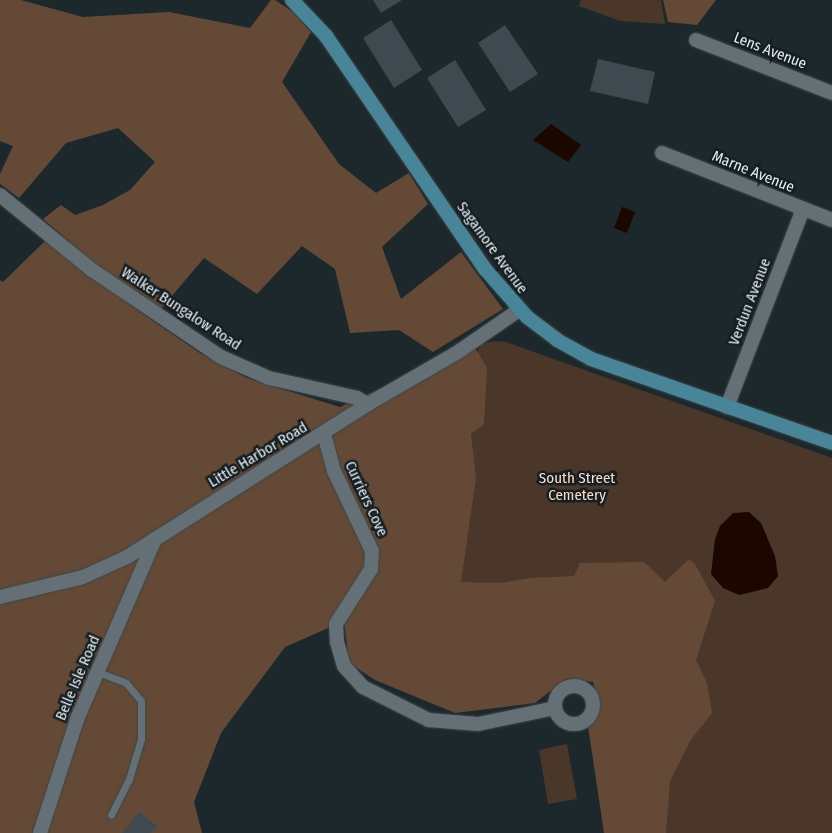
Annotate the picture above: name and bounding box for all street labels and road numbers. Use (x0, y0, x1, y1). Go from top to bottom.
street label: Lens Avenue (731, 29, 809, 73)
street label: Marne Avenue (709, 147, 797, 197)
street label: Sagamore Avenue (453, 199, 531, 297)
street label: Verdun Avenue (725, 256, 775, 348)
street label: Walker Bungalow Road (118, 264, 244, 354)
street label: Little Harbor Road (205, 418, 311, 492)
street label: Curriers Cove (341, 458, 391, 540)
street label: Belle Isle Road (52, 633, 104, 723)

